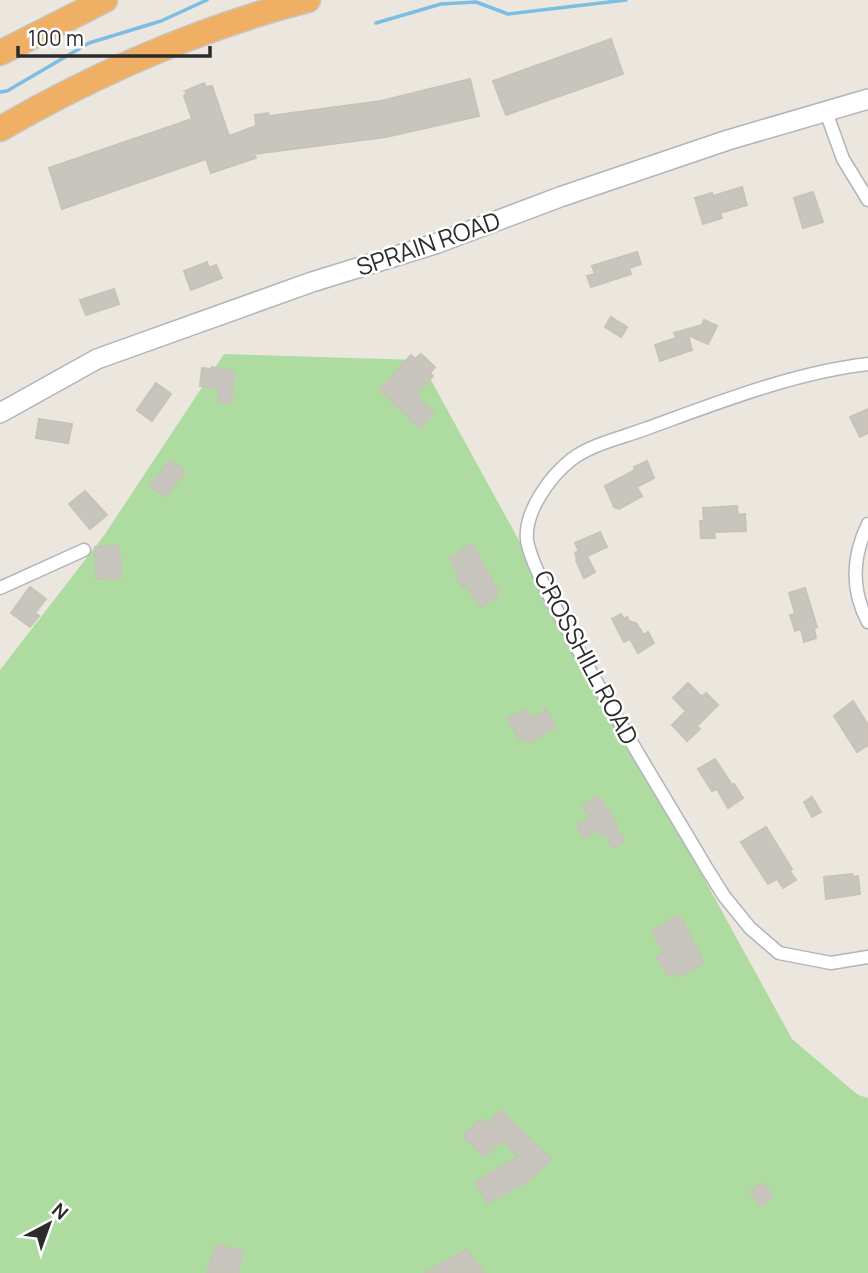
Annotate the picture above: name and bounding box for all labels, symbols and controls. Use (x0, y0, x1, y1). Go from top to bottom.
scale bar (18, 14, 210, 58)
text: 100 m (28, 24, 84, 52)
street label: SPRAIN ROAD (352, 203, 504, 283)
street label: CROSSHILL ROAD (527, 564, 647, 750)
north arrow (14, 1189, 84, 1259)
text: N (46, 1197, 74, 1225)

